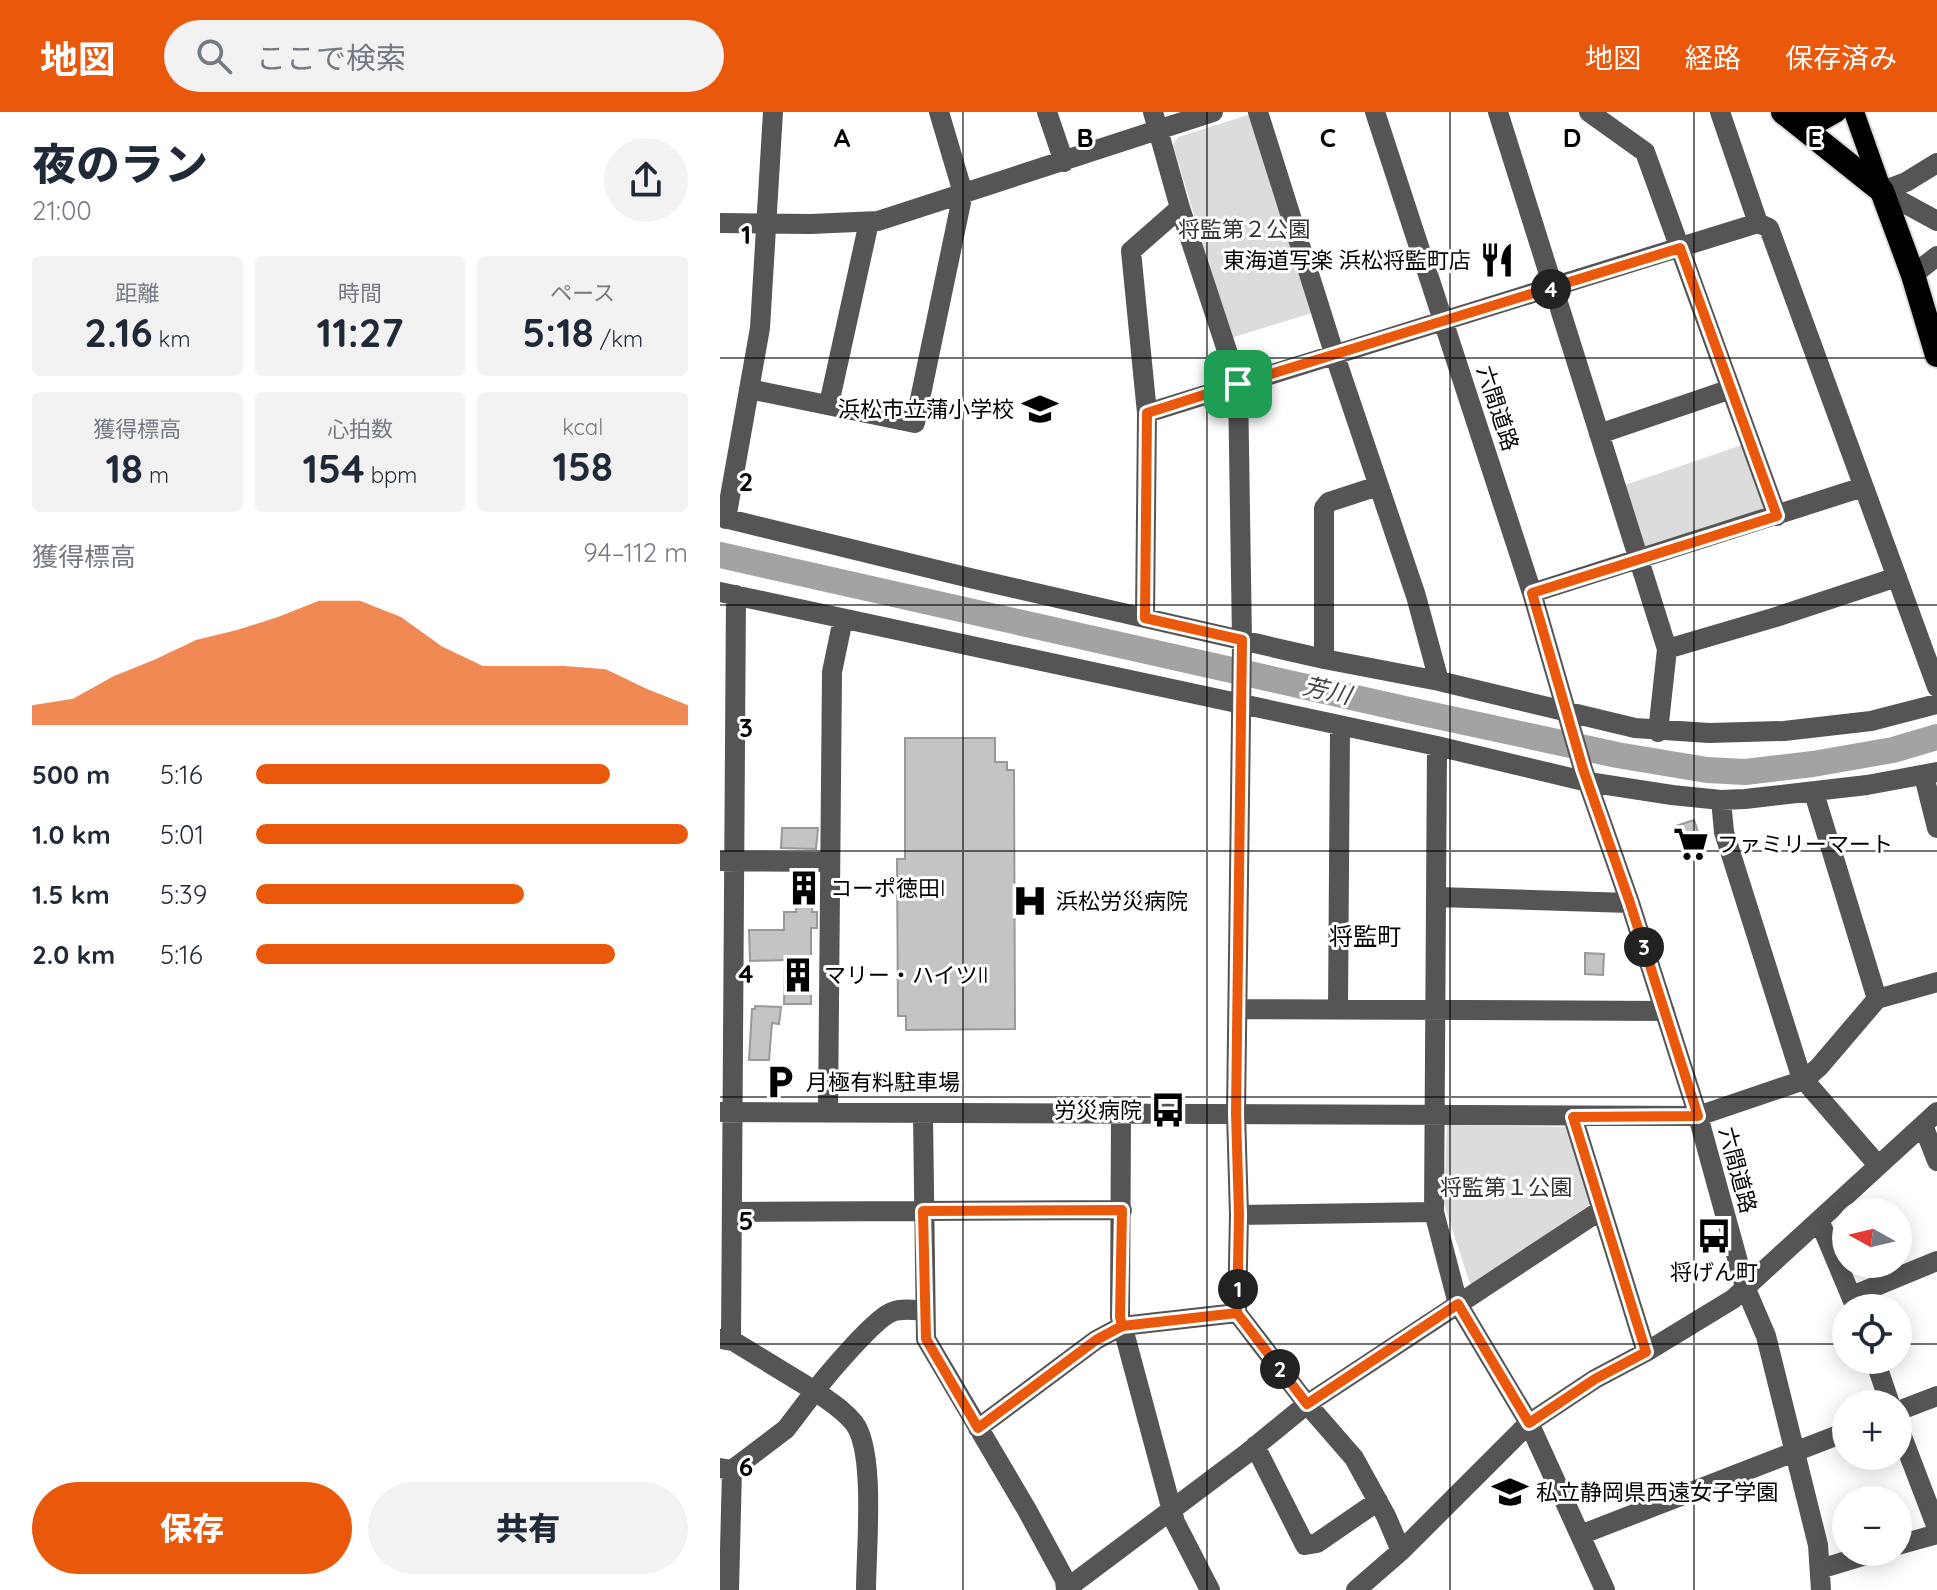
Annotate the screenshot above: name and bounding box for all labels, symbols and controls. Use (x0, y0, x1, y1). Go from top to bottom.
search box (164, 20, 724, 92)
icon: search (192, 34, 236, 78)
text: 地図 (40, 35, 116, 83)
text: ここで検索 (256, 39, 406, 77)
text: 地図 (1585, 40, 1641, 75)
text: 経路 (1685, 40, 1741, 75)
text: 保存済み (1785, 40, 1897, 75)
text: A (834, 121, 851, 154)
text: B (1076, 121, 1094, 154)
text: C (1320, 121, 1336, 154)
text: D (1563, 121, 1581, 154)
text: E (1808, 121, 1822, 154)
text: 夜のラン (32, 136, 208, 191)
button: share (604, 138, 688, 222)
text: 21:00 (32, 194, 92, 227)
park label: 将監第２公園 (1178, 215, 1310, 243)
text: 1 (741, 218, 751, 251)
restaurant icon: 東海道写楽 浜松将監町店 (1478, 241, 1516, 279)
place label: 東海道写楽 浜松将監町店 (1223, 246, 1471, 274)
pin: 4 (1531, 269, 1571, 309)
text: 4 (1545, 275, 1557, 303)
text: 距離 (115, 279, 159, 307)
text: 時間 (338, 279, 382, 307)
text: ペース (550, 279, 615, 307)
text: 2.16 (84, 307, 153, 357)
text: 11:27 (317, 307, 403, 357)
text: 5:18 (522, 307, 594, 357)
text: km (153, 325, 190, 353)
text: /km (594, 325, 643, 353)
pin (1204, 350, 1272, 418)
icon: arrive (1216, 362, 1260, 406)
street label: 六間道路 (1471, 362, 1525, 454)
school or university icon: 浜松市立蒲小学校 (1021, 390, 1059, 428)
place label: 浜松市立蒲小学校 (838, 395, 1014, 423)
text: kcal (562, 413, 603, 441)
text: 獲得標高 (93, 415, 181, 443)
text: 心拍数 (327, 415, 393, 443)
text: 158 (552, 441, 613, 491)
text: 18 (106, 443, 143, 493)
text: 154 (303, 443, 365, 493)
text: m (143, 461, 169, 489)
text: bpm (365, 461, 417, 489)
text: 2 (739, 465, 753, 498)
text: 94–112 m (583, 536, 688, 569)
text: 獲得標高 (32, 540, 136, 573)
water label: 芳川 (1300, 670, 1357, 711)
text: 3 (739, 711, 753, 744)
text: 500 m (32, 758, 110, 791)
text: 5:16 (160, 758, 203, 791)
text: 1.0 km (32, 818, 111, 851)
text: 5:01 (160, 818, 204, 851)
supermarket icon: ファミリーマート (1672, 825, 1710, 863)
place label: ファミリーマート (1717, 830, 1893, 858)
building icon: コーポ徳田I (785, 869, 823, 907)
place label: コーポ徳田I (830, 874, 946, 902)
text: 1.5 km (32, 878, 110, 911)
text: 5:39 (160, 878, 207, 911)
hospital icon: 浜松労災病院 (1011, 882, 1049, 920)
place label: 浜松労災病院 (1056, 887, 1188, 915)
district label: 将監町 (1329, 921, 1401, 951)
pin: 3 (1624, 927, 1664, 967)
text: 3 (1638, 933, 1650, 961)
text: 2.0 km (32, 938, 115, 971)
text: 5:16 (160, 938, 203, 971)
building icon: マリー・ハイツII (779, 956, 817, 994)
text: 4 (738, 957, 754, 990)
place label: マリー・ハイツII (824, 961, 989, 989)
parking icon: 月極有料駐車場 (761, 1063, 799, 1101)
place label: 月極有料駐車場 (806, 1068, 960, 1096)
bus stop icon: 労災病院 (1149, 1091, 1187, 1129)
place label: 労災病院 (1054, 1096, 1142, 1124)
street label: 六間道路 (1713, 1124, 1763, 1216)
park label: 将監第１公園 (1440, 1173, 1572, 1201)
north arrow (1832, 1198, 1912, 1278)
map controls (1832, 1198, 1912, 1566)
text: 5 (739, 1204, 753, 1237)
bus stop icon: 将げん町 (1695, 1217, 1733, 1255)
place label: 将げん町 (1670, 1258, 1758, 1286)
pin: 1 (1218, 1269, 1258, 1309)
text: 1 (1234, 1275, 1242, 1303)
button: locate (1832, 1294, 1912, 1374)
pin: 2 (1260, 1349, 1300, 1389)
text: 2 (1274, 1355, 1286, 1383)
button: + (1832, 1390, 1912, 1470)
text: 6 (739, 1450, 753, 1483)
school or university icon: 私立静岡県西遠女子学園 (1491, 1473, 1529, 1511)
place label: 私立静岡県西遠女子学園 (1536, 1478, 1778, 1506)
button: 保存 (32, 1482, 352, 1574)
button: 共有 (368, 1482, 688, 1574)
button: − (1832, 1486, 1912, 1566)

